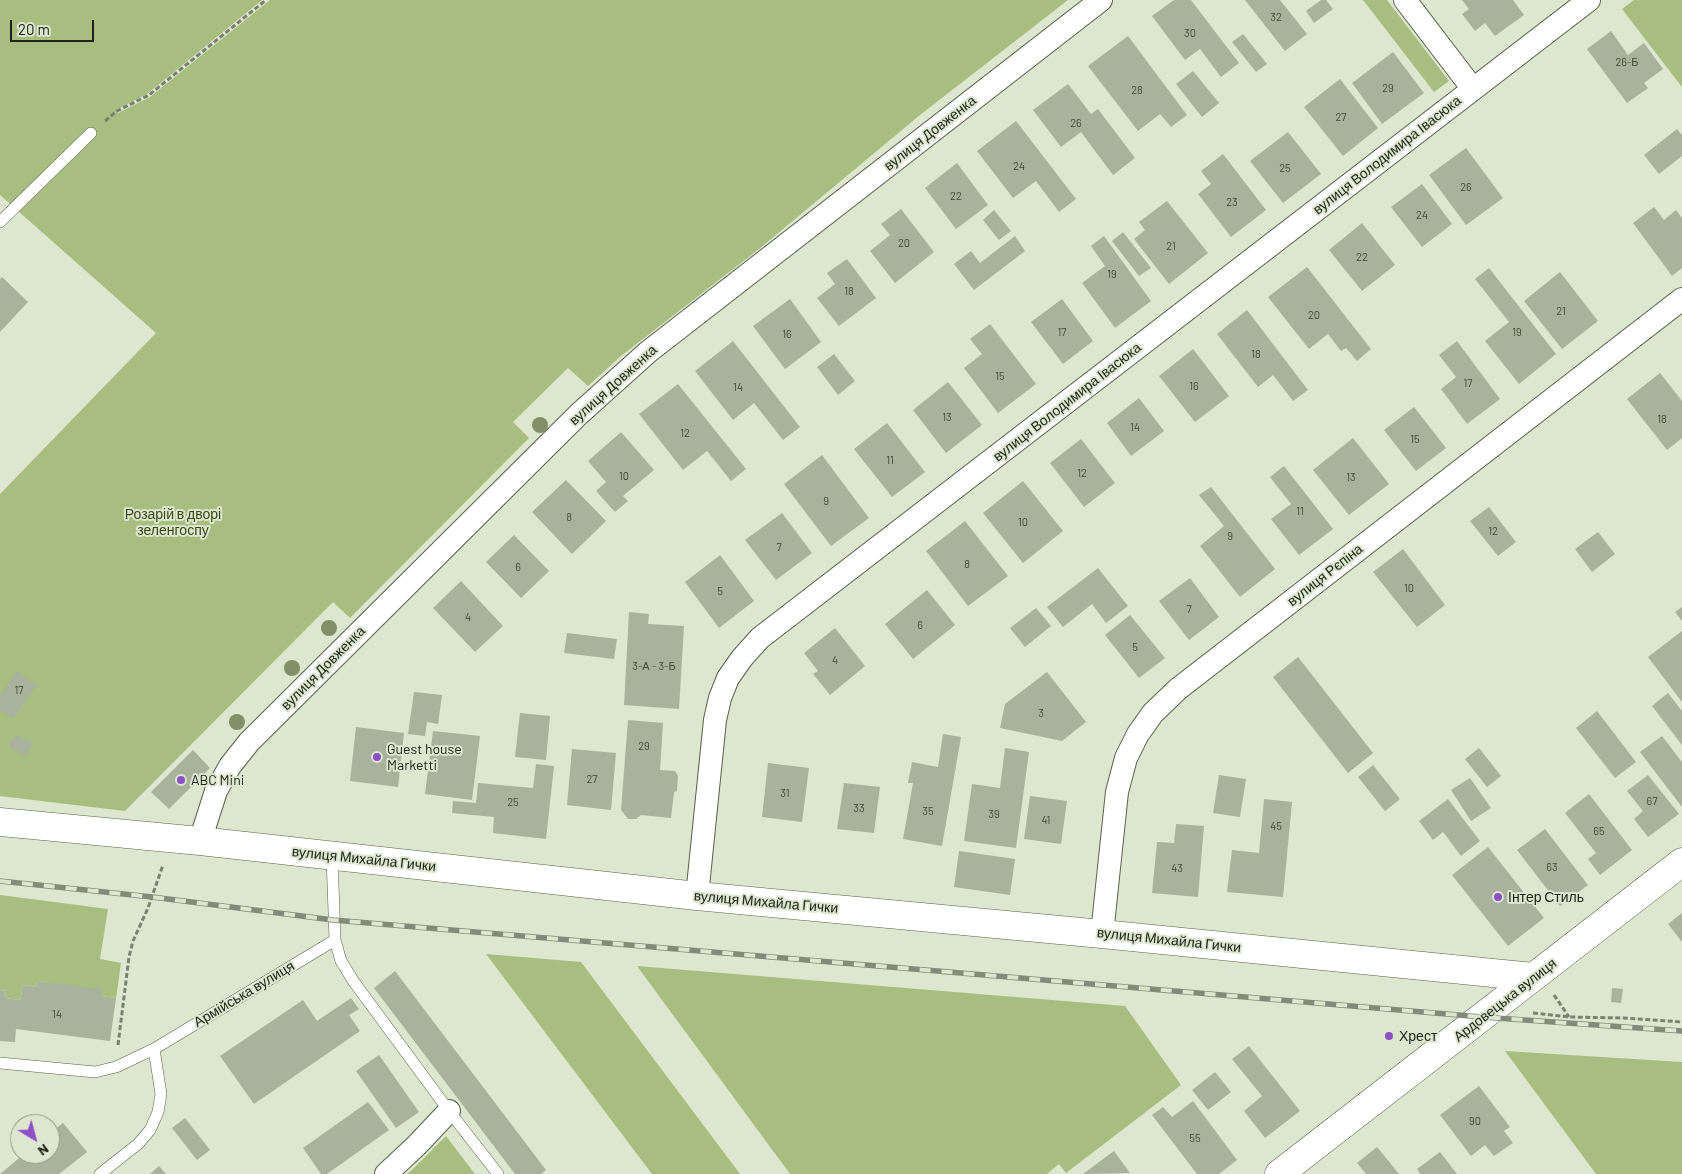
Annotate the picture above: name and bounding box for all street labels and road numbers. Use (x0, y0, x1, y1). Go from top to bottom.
street label: вулиця Довженка (881, 92, 979, 174)
street label: вулиця Володимира Івасюка (1310, 92, 1464, 218)
street label: вулиця Володимира Івасюка (990, 339, 1144, 465)
street label: вулиця Довженка (566, 341, 660, 429)
street label: вулиця Рєпіна (1284, 540, 1366, 610)
street label: вулиця Довженка (277, 622, 369, 714)
street label: вулиця Михайла Гички (291, 843, 437, 875)
street label: вулиця Михайла Гички (693, 887, 839, 917)
street label: вулиця Михайла Гички (1096, 924, 1242, 956)
street label: Ардовецька вулиця (1450, 955, 1560, 1045)
street label: Армійська вулиця (191, 957, 297, 1031)

